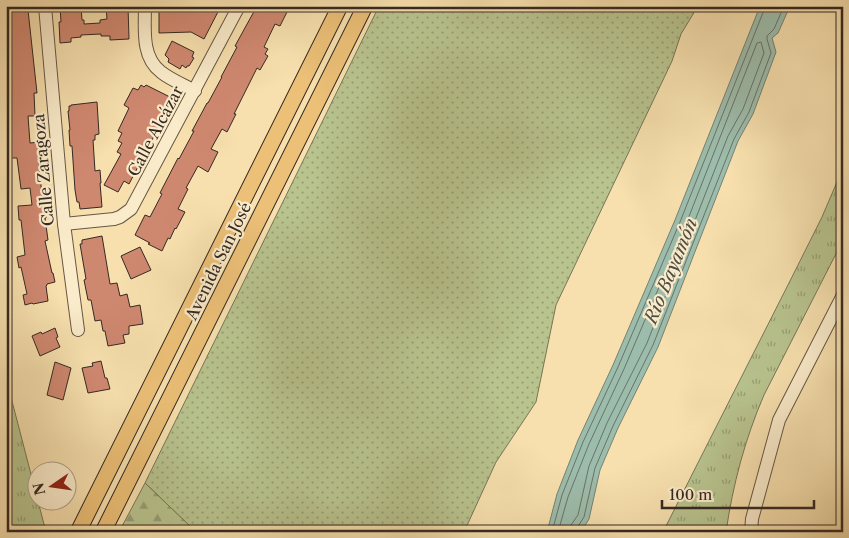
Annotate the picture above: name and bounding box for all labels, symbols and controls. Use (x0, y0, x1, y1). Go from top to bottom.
street label: Calle Alcázar (123, 82, 187, 180)
street label: Calle Zaragoza (28, 112, 58, 227)
street label: Avenida San José (180, 199, 255, 324)
water label: Río Bayamón (639, 215, 702, 329)
north arrow (28, 460, 78, 510)
scale bar (662, 478, 814, 510)
text: N (29, 481, 49, 497)
text: 100 m (669, 485, 712, 504)

